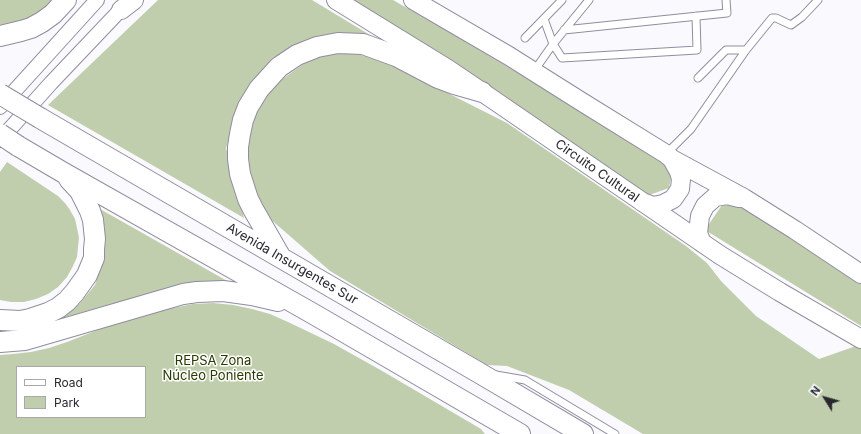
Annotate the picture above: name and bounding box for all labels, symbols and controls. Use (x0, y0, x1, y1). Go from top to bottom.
street label: Circuito Cultural (552, 136, 642, 206)
street label: Avenida Insurgentes Sur (223, 220, 361, 308)
park label: REPSA Zona Núcleo Poniente (163, 353, 263, 384)
legend (16, 366, 146, 418)
text: Road (54, 375, 83, 390)
north arrow (805, 378, 845, 418)
text: N (807, 383, 824, 398)
text: Park (54, 395, 80, 410)

